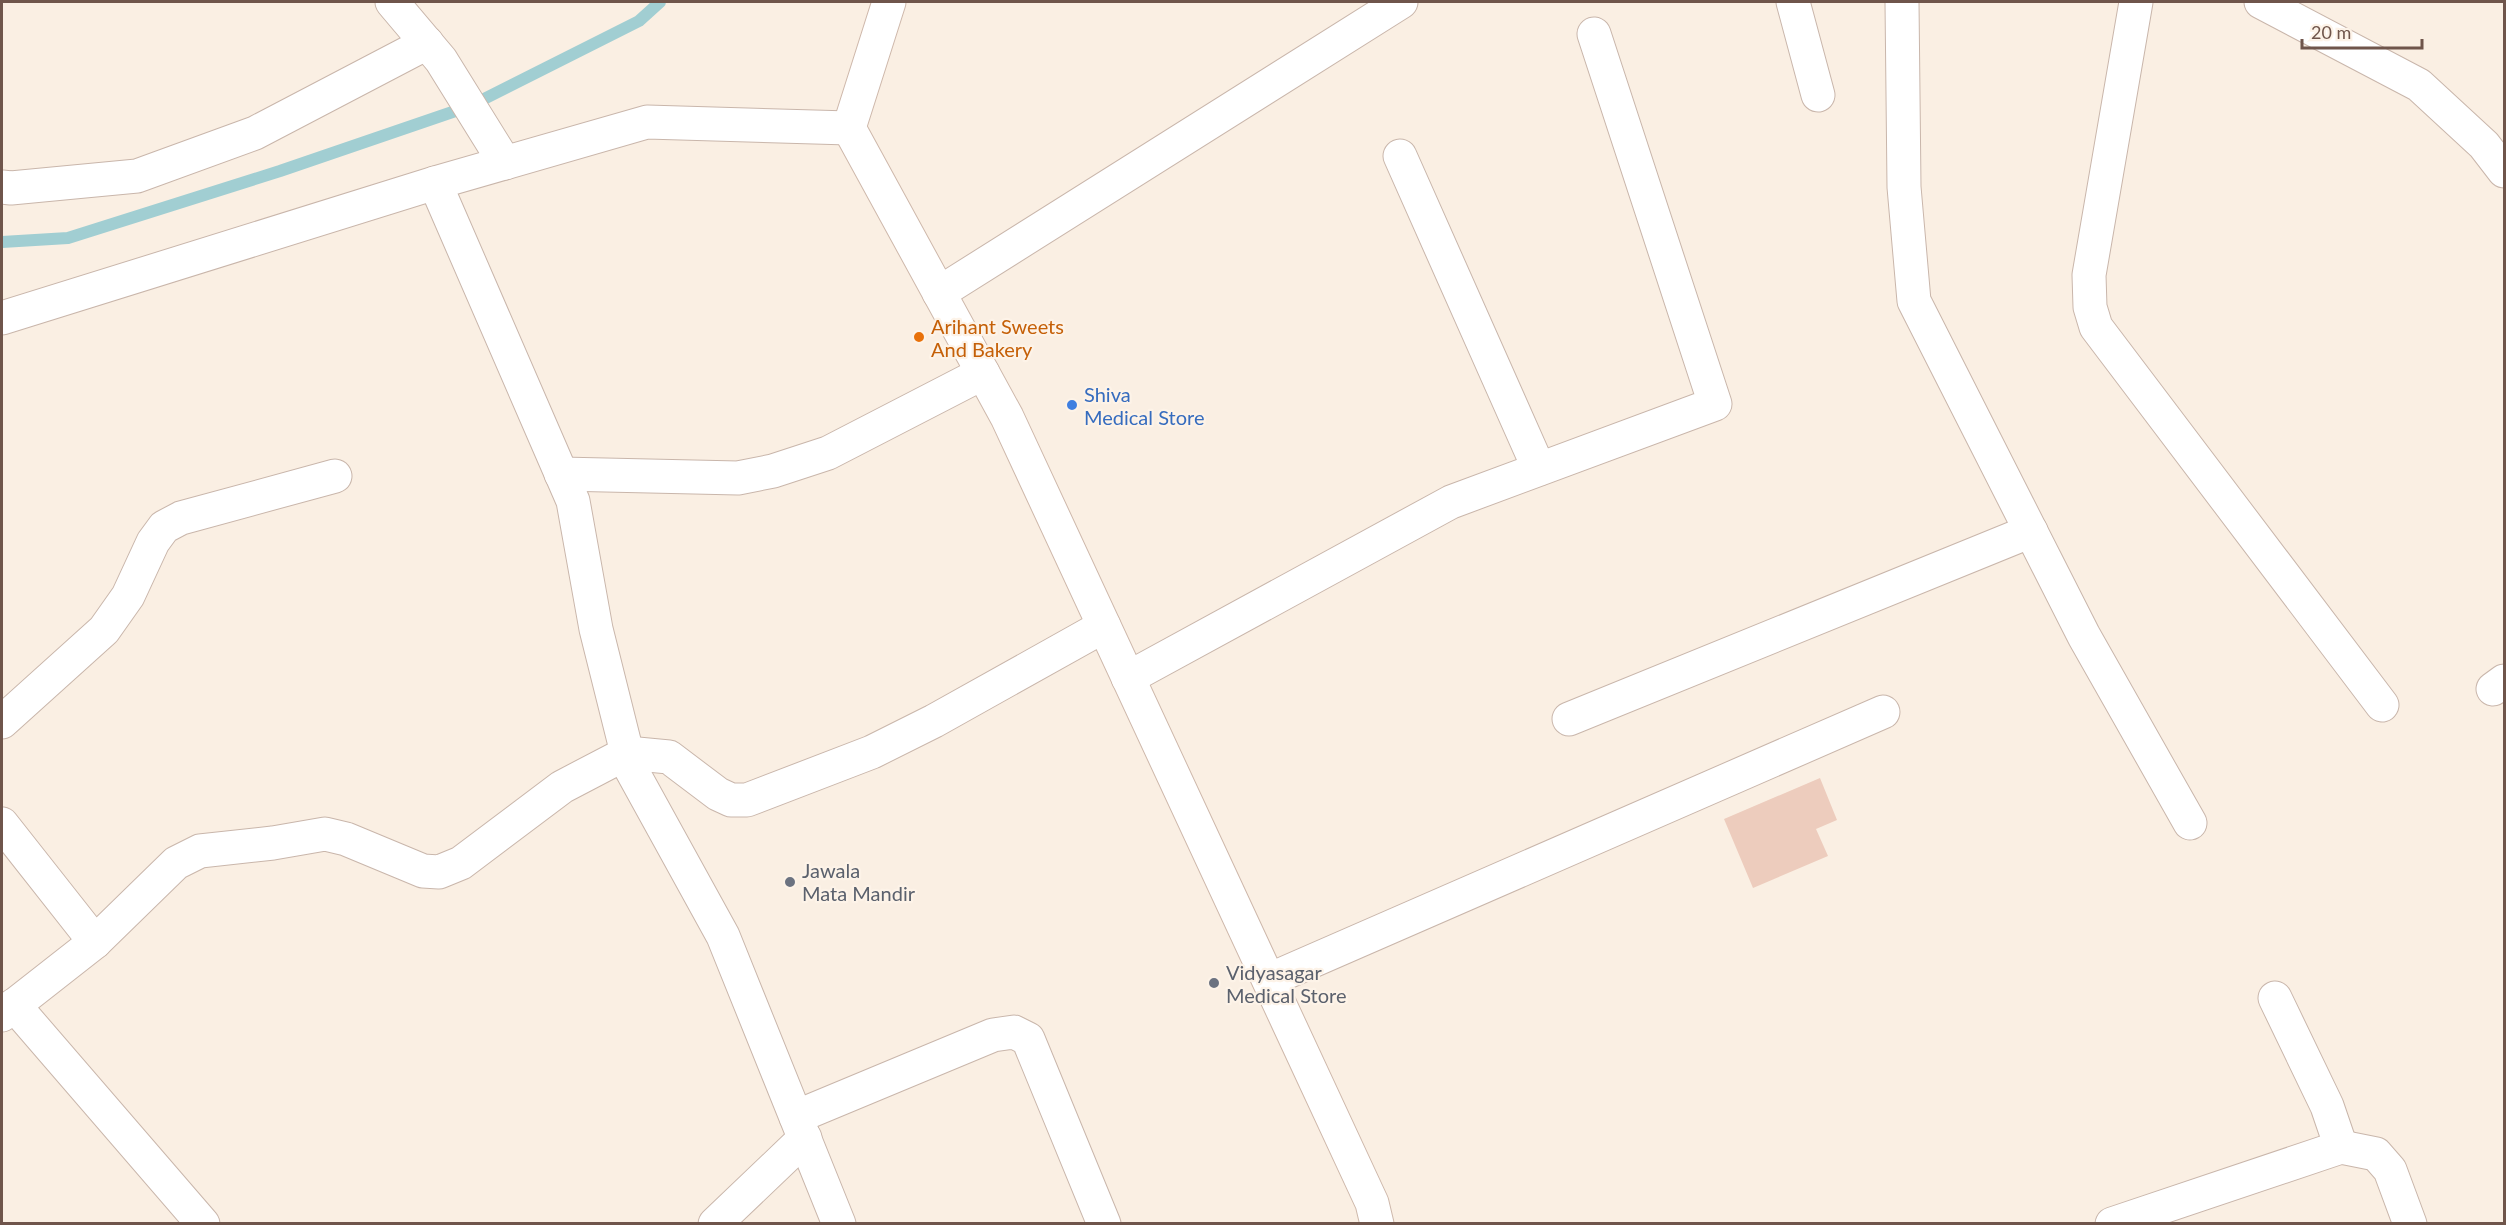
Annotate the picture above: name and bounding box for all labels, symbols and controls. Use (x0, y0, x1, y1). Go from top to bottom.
scale bar (2302, 12, 2422, 50)
text: 20 m (2311, 21, 2351, 43)
place label: Arihant Sweets And Bakery (931, 314, 1064, 361)
marker: Arihant Sweets And Bakery (912, 330, 926, 344)
place label: Shiva Medical Store (1084, 382, 1204, 429)
marker: Shiva Medical Store (1065, 398, 1079, 412)
place label: Jawala Mata Mandir (802, 858, 916, 905)
marker: Jawala Mata Mandir (783, 875, 797, 889)
place label: Vidyasagar Medical Store (1226, 960, 1346, 1007)
marker: Vidyasagar Medical Store (1207, 976, 1221, 990)

